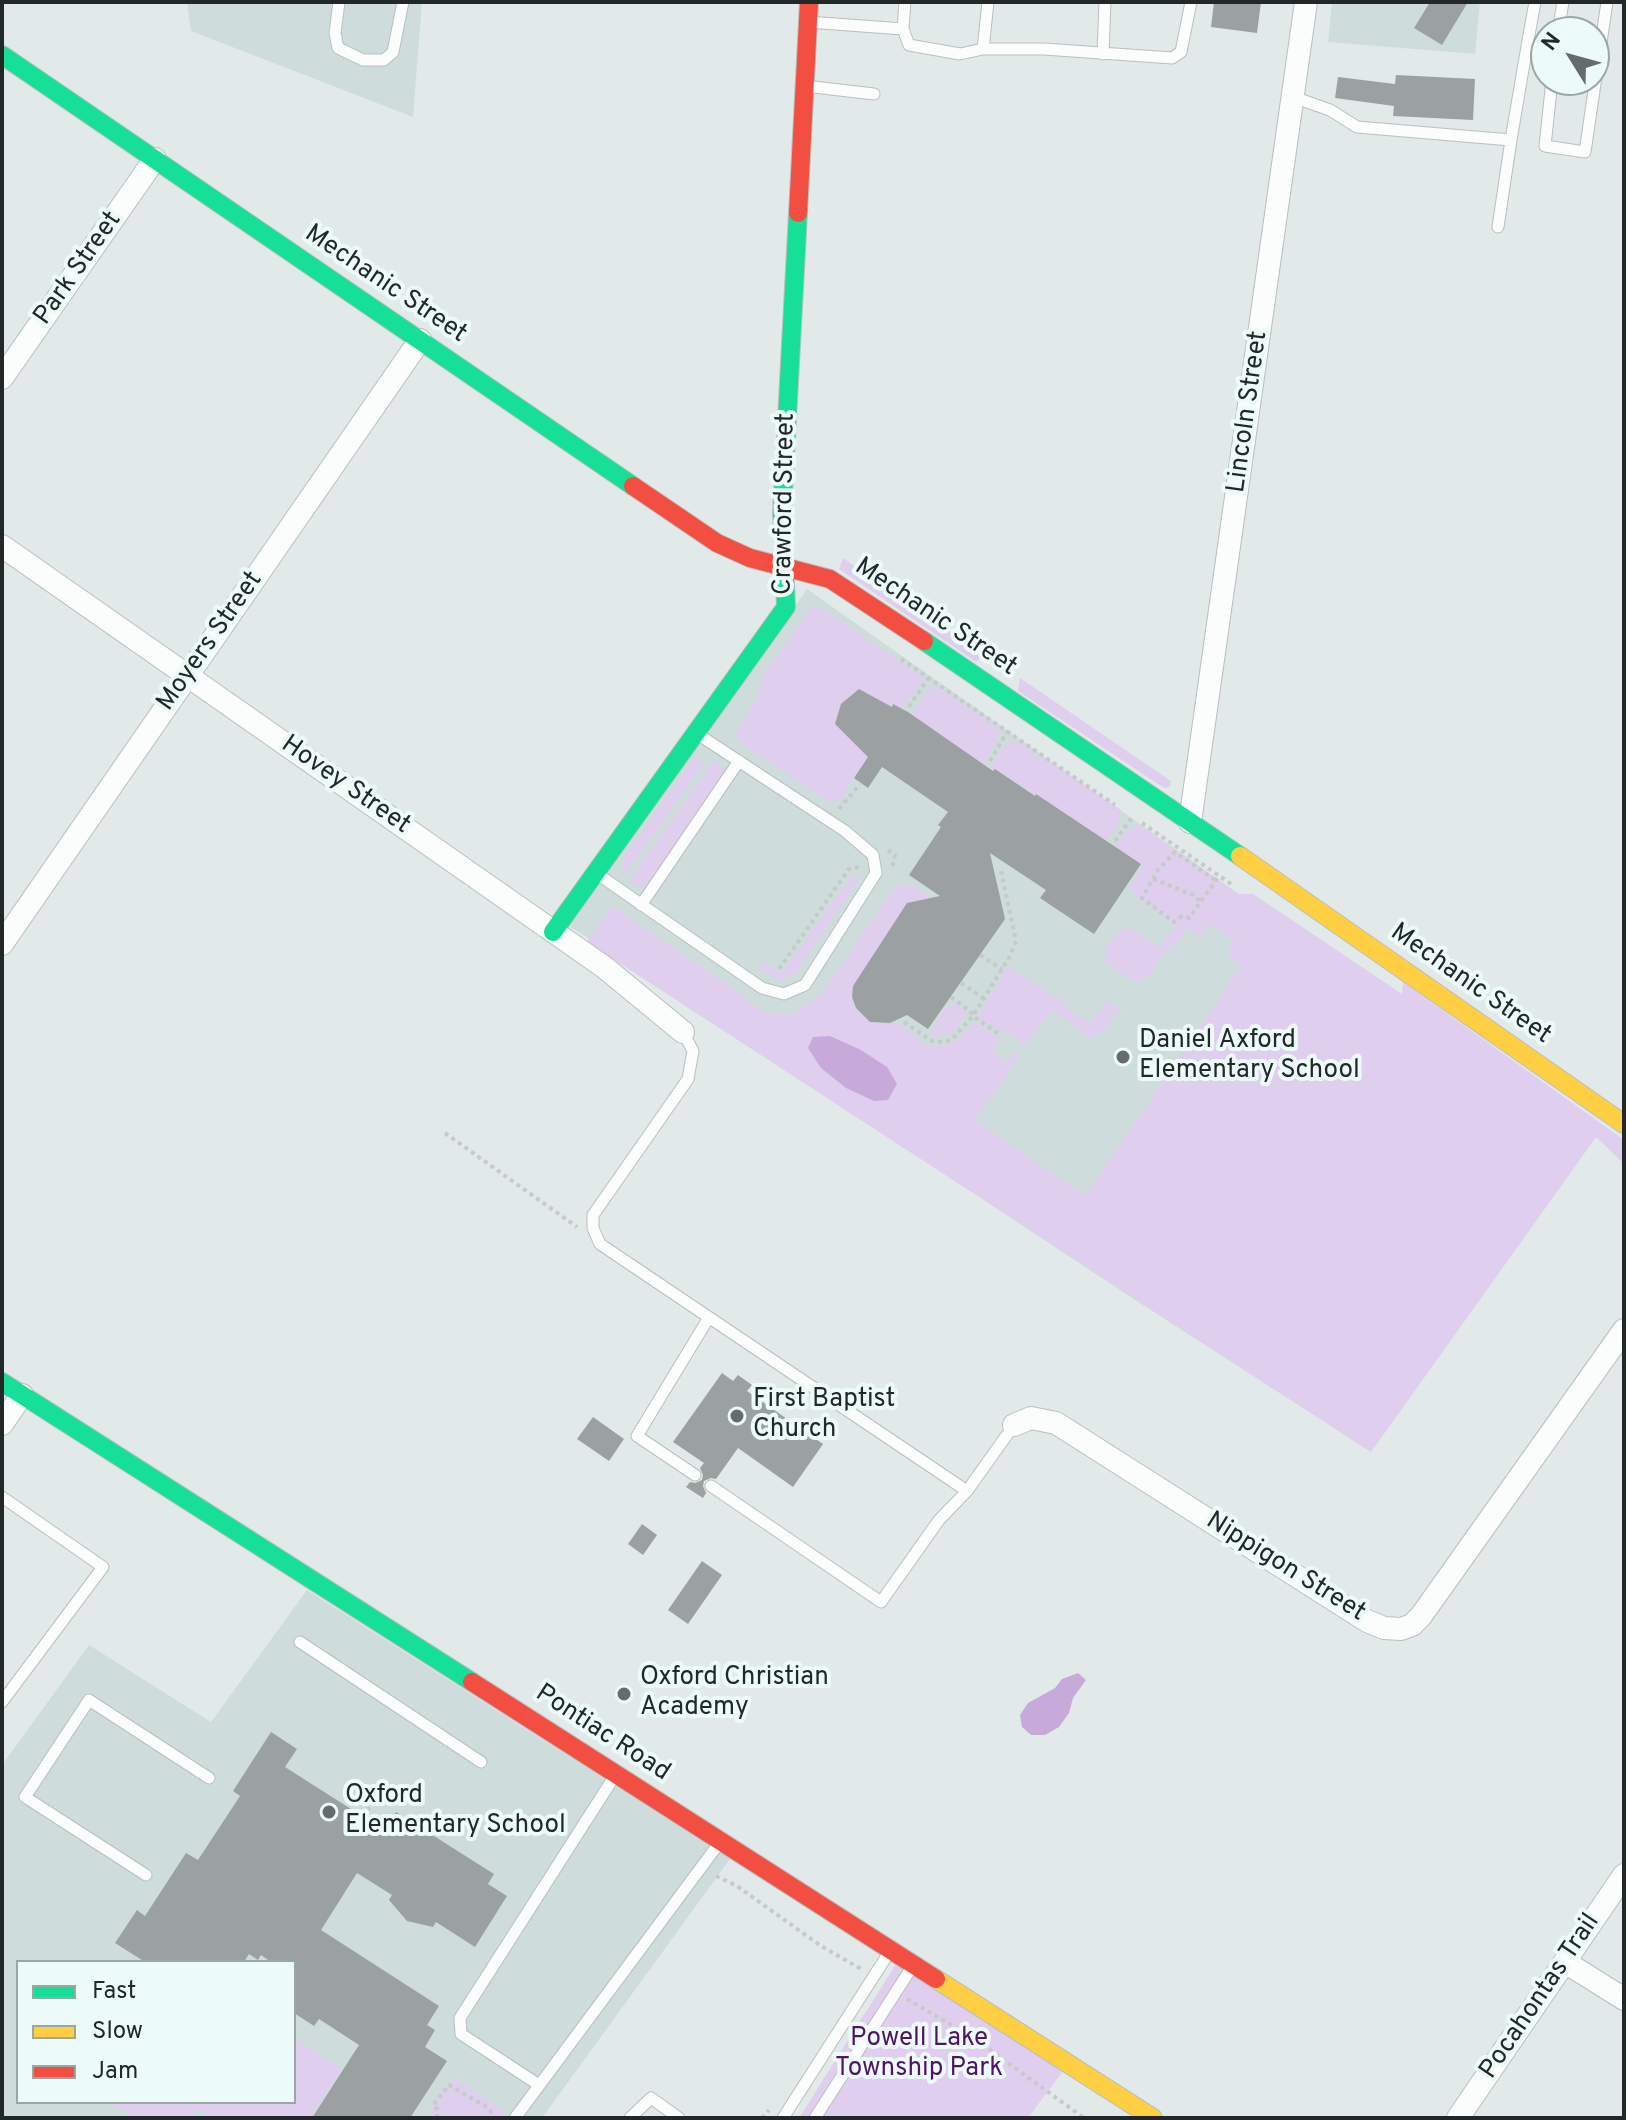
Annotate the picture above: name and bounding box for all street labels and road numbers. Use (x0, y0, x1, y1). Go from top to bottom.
street label: Park Street (29, 206, 129, 332)
street label: Mechanic Street (298, 219, 472, 351)
street label: Lincoln Street (1222, 329, 1276, 495)
street label: Crawford Street (769, 412, 803, 596)
street label: Mechanic Street (848, 552, 1022, 684)
street label: Moyers Street (151, 566, 271, 718)
street label: Hovey Street (274, 730, 416, 842)
street label: Mechanic Street (1384, 918, 1556, 1052)
street label: Nippigon Street (1200, 1507, 1370, 1629)
street label: Pontiac Road (529, 1679, 675, 1789)
street label: Pocahontas Trail (1474, 1908, 1608, 2086)

